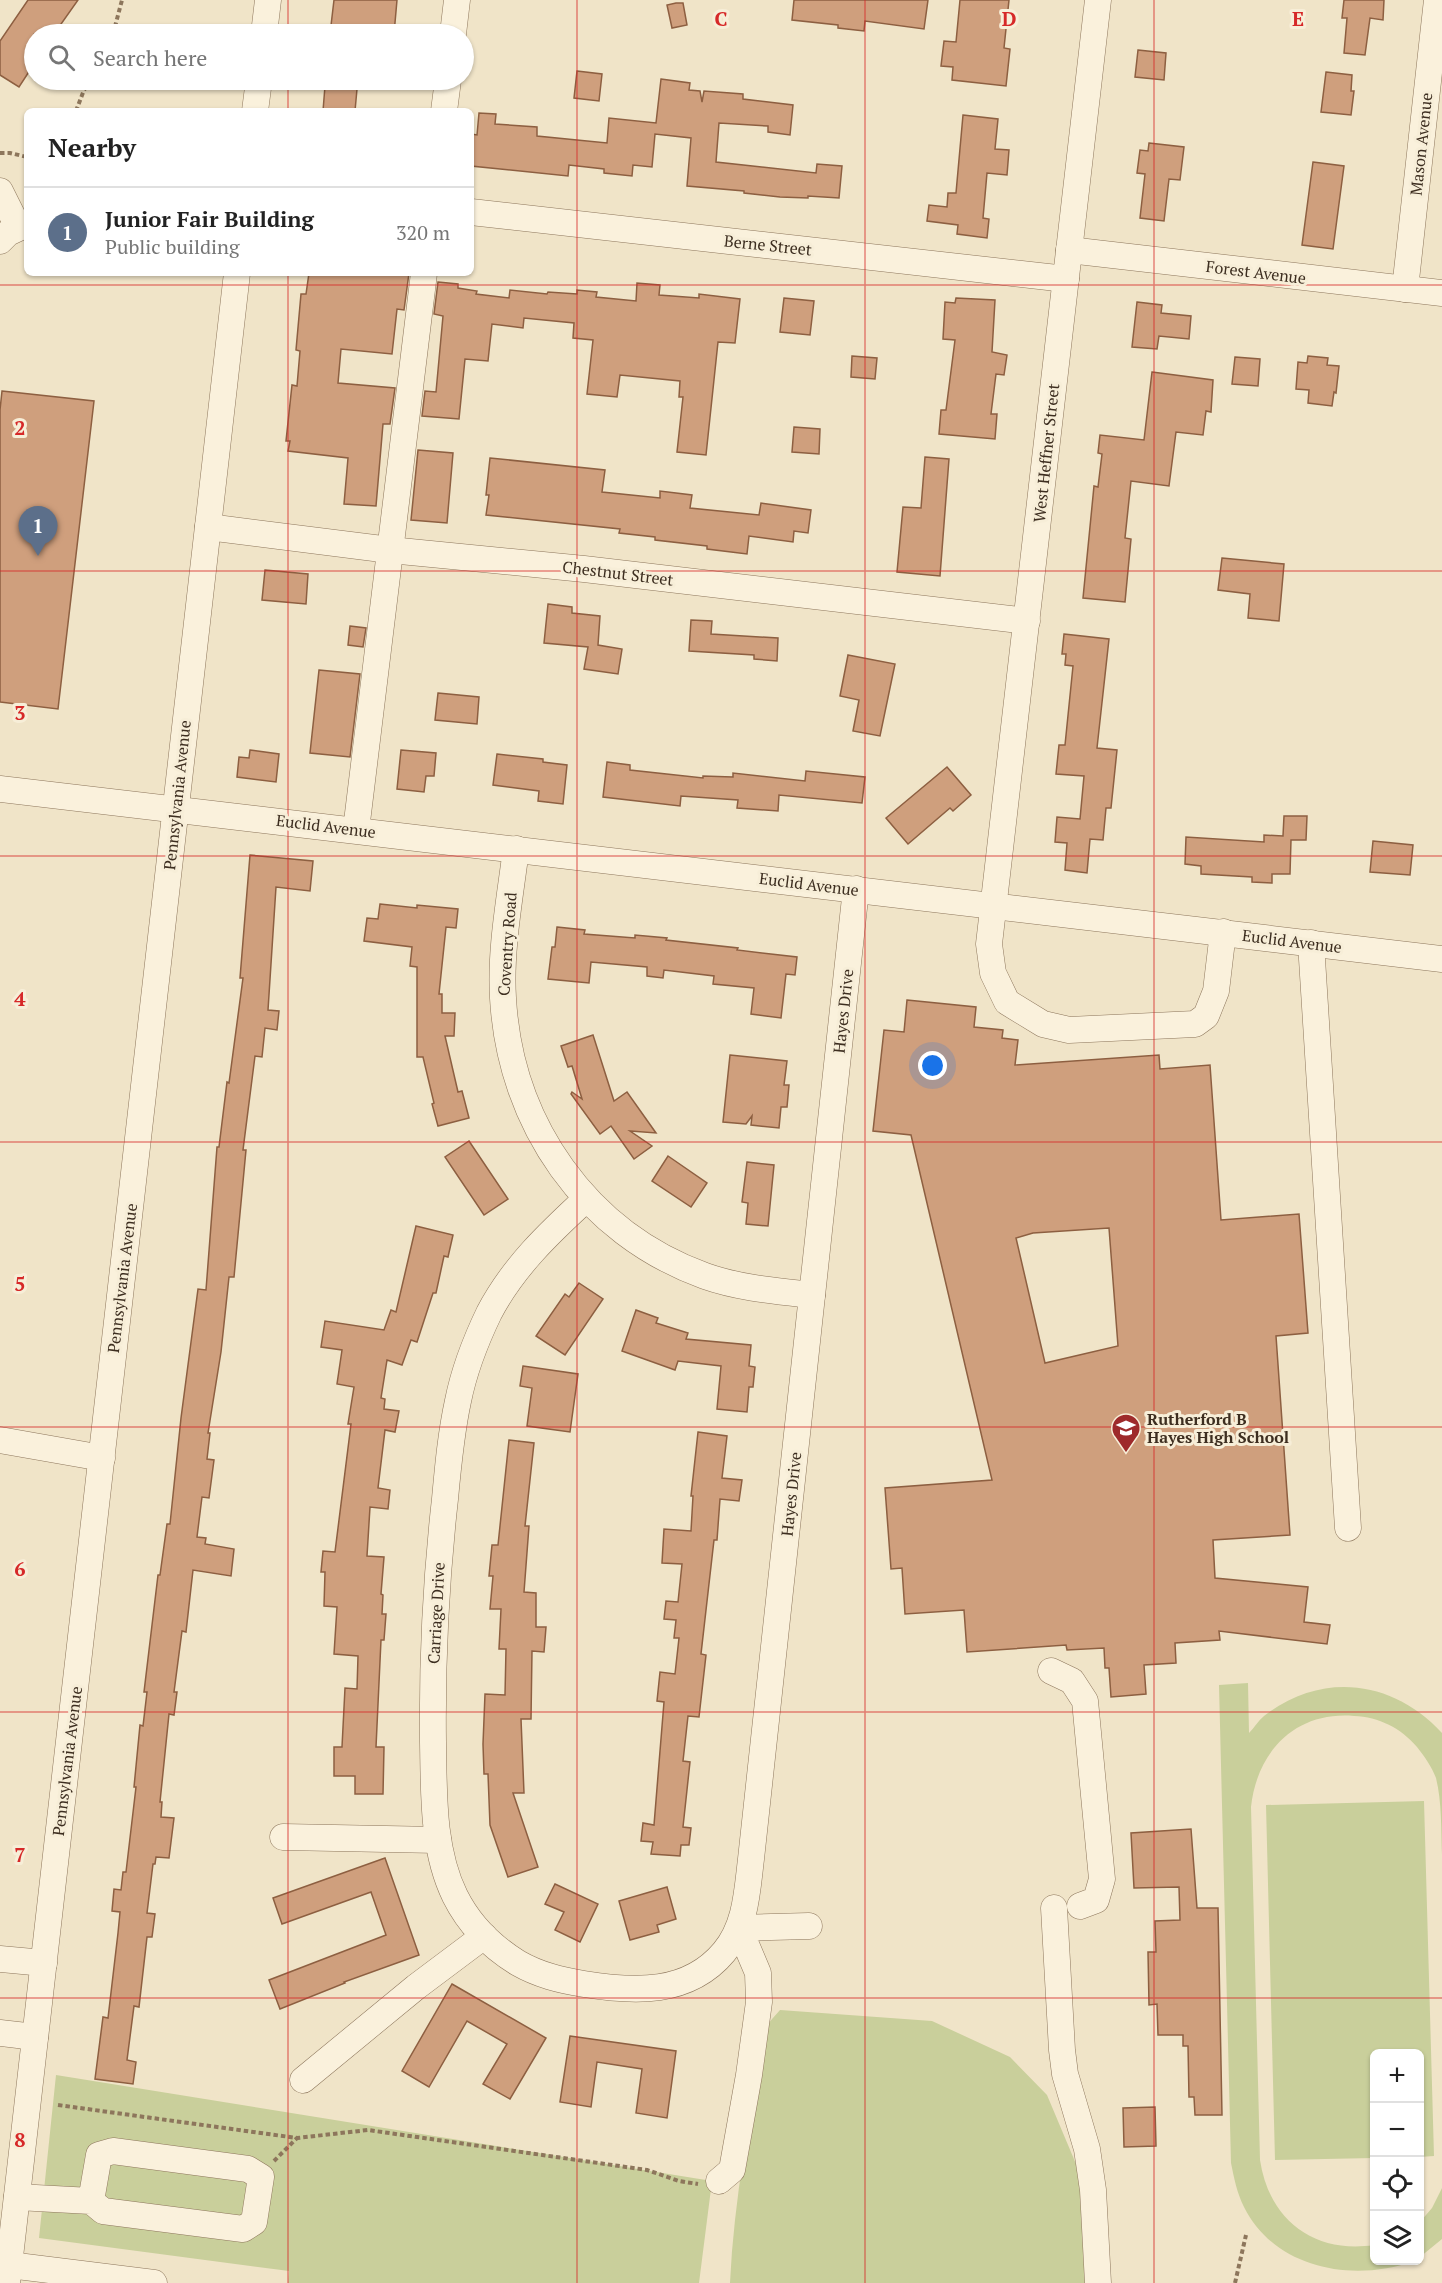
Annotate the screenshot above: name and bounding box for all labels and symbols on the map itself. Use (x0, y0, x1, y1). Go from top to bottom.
text: C (714, 5, 728, 32)
text: D (1002, 5, 1016, 32)
text: E (1292, 5, 1304, 32)
street label: Mason Avenue (1405, 92, 1437, 196)
street label: Berne Street (723, 229, 813, 261)
street label: Forest Avenue (1205, 255, 1307, 289)
street label: West Heffner Street (1028, 382, 1064, 524)
text: 2 (14, 414, 26, 441)
pin: 1 (18, 506, 57, 556)
street label: Chestnut Street (561, 555, 675, 591)
text: 3 (14, 699, 26, 726)
street label: Pennsylvania Avenue (158, 719, 196, 871)
street label: Euclid Avenue (275, 809, 377, 843)
street label: Euclid Avenue (758, 867, 860, 901)
street label: Coventry Road (492, 891, 522, 997)
street label: Euclid Avenue (1241, 924, 1343, 958)
street label: Hayes Drive (828, 968, 858, 1054)
text: 4 (14, 985, 26, 1012)
your location (918, 1051, 947, 1080)
street label: Pennsylvania Avenue (102, 1202, 142, 1354)
text: 5 (14, 1270, 26, 1297)
place label: Rutherford B Hayes High School (1147, 1408, 1289, 1448)
school or university icon: Rutherford B Hayes High School (1110, 1412, 1142, 1454)
street label: Hayes Drive (776, 1451, 806, 1537)
text: 6 (14, 1555, 26, 1582)
street label: Carriage Drive (422, 1561, 450, 1665)
street label: Pennsylvania Avenue (47, 1685, 87, 1837)
text: 7 (14, 1841, 26, 1868)
text: 8 (14, 2126, 26, 2153)

